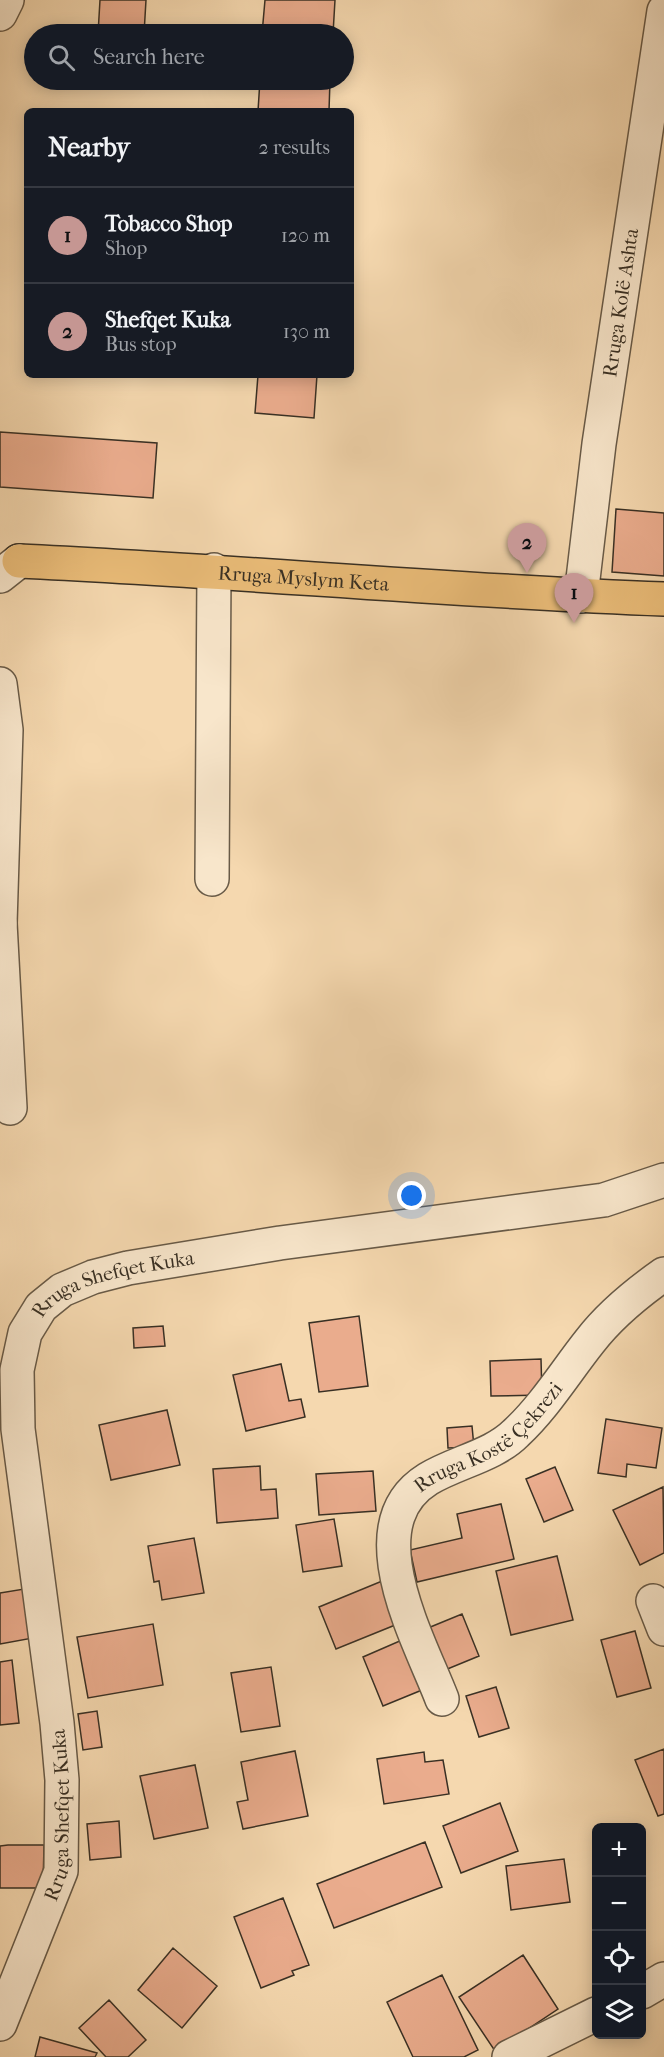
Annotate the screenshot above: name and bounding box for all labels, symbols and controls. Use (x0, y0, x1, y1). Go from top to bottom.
search box (24, 24, 354, 90)
icon: search (45, 41, 78, 74)
text: Search here (93, 44, 205, 70)
text: Nearby (48, 132, 130, 163)
text: 2 results (259, 136, 330, 159)
text: Tobacco Shop (105, 211, 233, 237)
text: 1 (64, 224, 71, 247)
text: 120 m (281, 224, 330, 247)
street label: Rruga Kolë Ashta (598, 226, 643, 379)
text: Shop (105, 237, 147, 260)
text: Shefqet Kuka (105, 307, 231, 333)
text: 2 (62, 320, 73, 343)
text: 130 m (283, 320, 330, 343)
text: Bus stop (105, 333, 177, 356)
pin: 2 (508, 524, 546, 573)
street label: Rruga Myslym Keta (217, 561, 391, 595)
pin: 1 (554, 574, 594, 623)
your location (397, 1181, 426, 1210)
street label: Rruga Shefqet Kuka (26, 1246, 197, 1321)
street label: Rruga Kostë Çekrezi (409, 1377, 567, 1497)
street label: Rruga Shefqet Kuka (39, 1728, 74, 1904)
map controls (592, 1823, 646, 2039)
button: + (592, 1823, 646, 1877)
button: − (592, 1877, 646, 1931)
button: locate (592, 1931, 646, 1985)
button: layers (592, 1985, 646, 2039)

